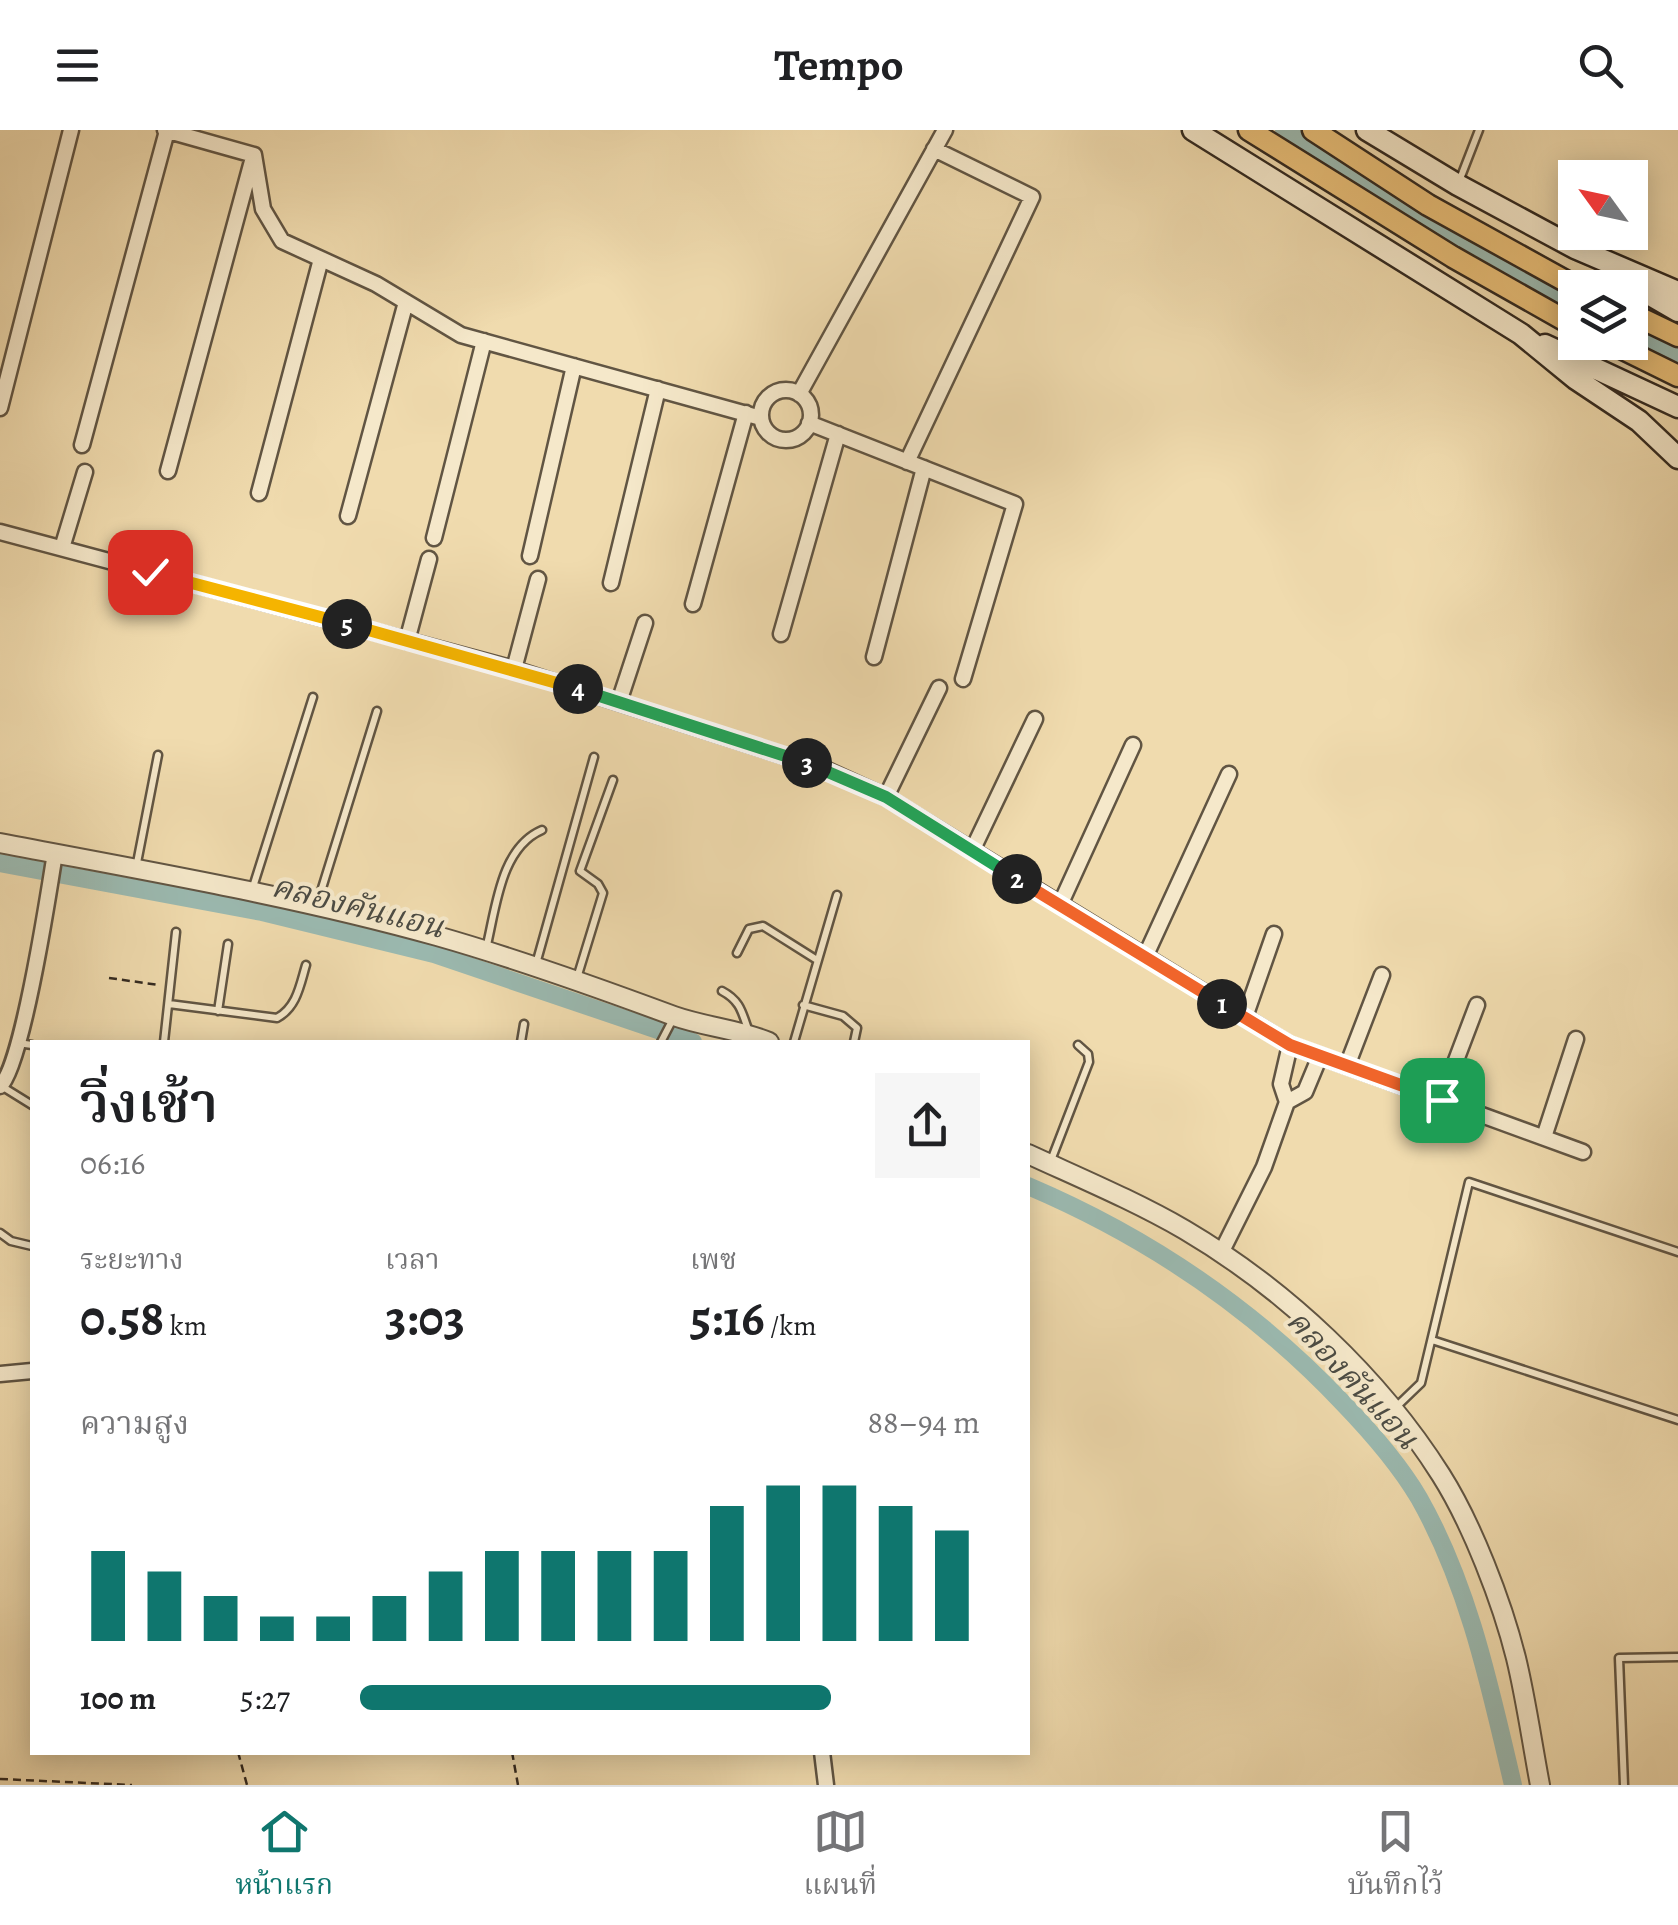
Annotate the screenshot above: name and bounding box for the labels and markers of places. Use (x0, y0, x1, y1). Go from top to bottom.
pin (108, 530, 193, 615)
pin: 5 (322, 599, 372, 649)
pin: 4 (553, 664, 603, 714)
pin: 3 (782, 738, 832, 788)
pin: 2 (992, 854, 1042, 904)
pin: 1 (1197, 979, 1247, 1029)
pin (1400, 1058, 1485, 1143)

